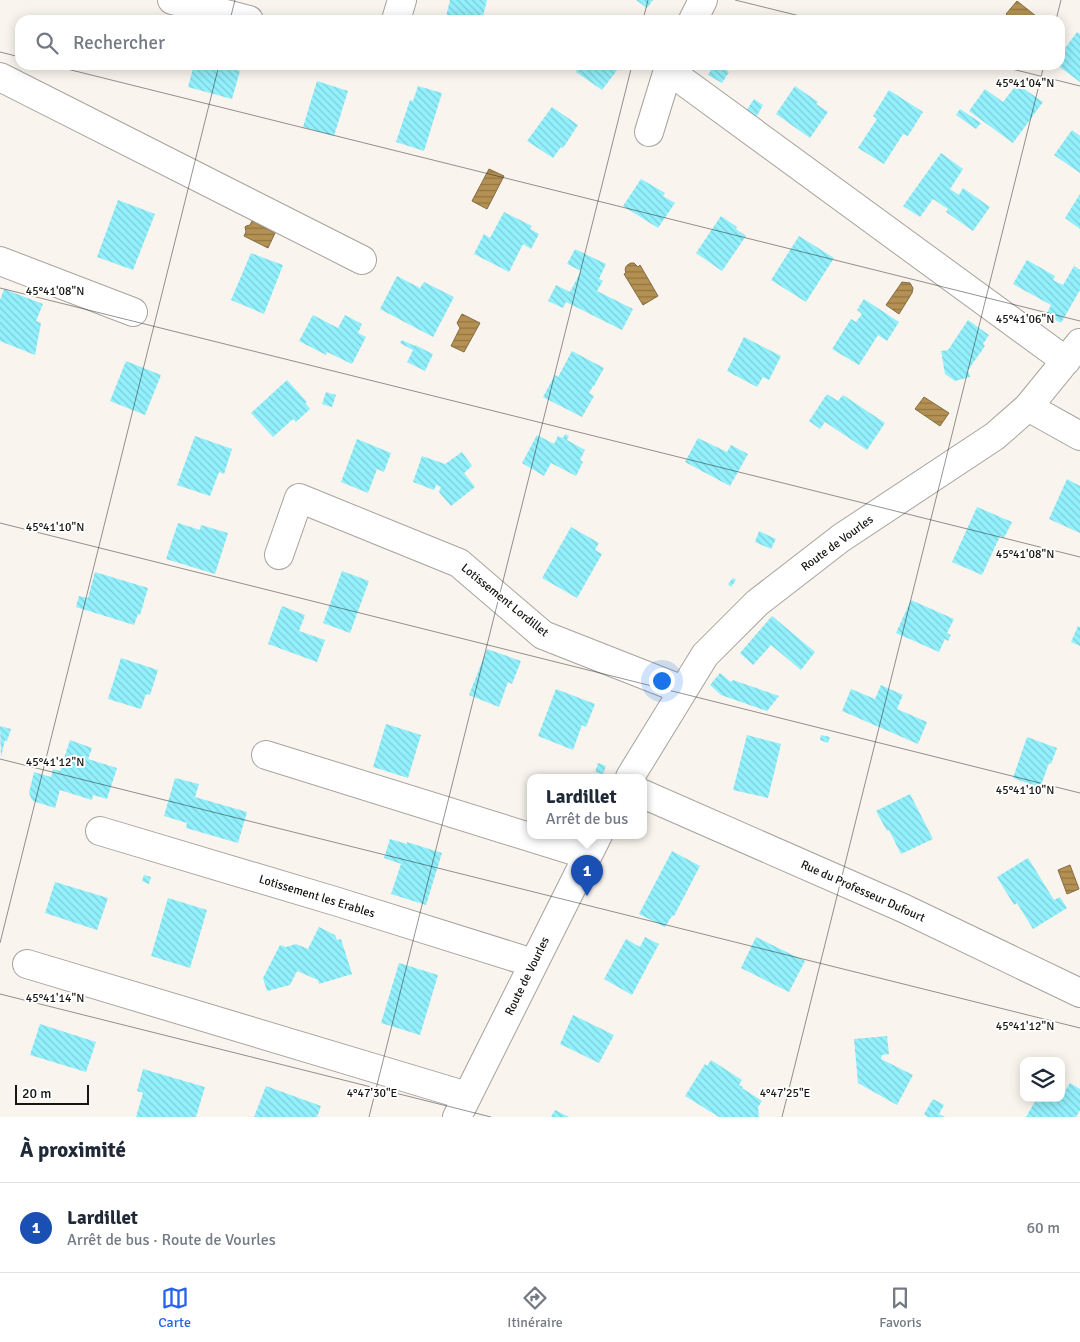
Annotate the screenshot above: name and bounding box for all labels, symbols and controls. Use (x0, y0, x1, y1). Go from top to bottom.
search box (15, 15, 1065, 70)
icon: search (33, 29, 61, 57)
text: Rechercher (73, 31, 165, 55)
text: 45°41'04"N (996, 76, 1054, 91)
text: 45°41'08"N (26, 284, 84, 299)
text: 45°41'06"N (996, 312, 1054, 327)
street label: Route de Vourles (798, 512, 876, 575)
text: 45°41'10"N (26, 520, 84, 535)
text: 45°41'08"N (996, 547, 1054, 562)
street label: Lotissement Lordillet (458, 561, 551, 640)
your location (649, 668, 675, 694)
text: 45°41'12"N (26, 755, 84, 770)
popup (527, 774, 647, 839)
text: 45°41'10"N (996, 783, 1054, 798)
text: Lardillet (546, 785, 617, 809)
text: Arrêt de bus (546, 809, 628, 829)
pin: 1 (571, 855, 603, 896)
street label: Rue du Professeur Dufourt (798, 857, 927, 926)
street label: Lotissement les Erables (257, 872, 377, 921)
street label: Route de Vourles (502, 934, 553, 1018)
text: 45°41'14"N (26, 991, 84, 1006)
text: 45°41'12"N (996, 1019, 1054, 1034)
map controls (1020, 1057, 1065, 1102)
button: layers (1020, 1057, 1065, 1102)
scale bar (15, 1082, 89, 1105)
text: 20 m (22, 1085, 51, 1102)
text: 4°47'30"E (347, 1086, 398, 1101)
text: 4°47'25"E (760, 1086, 811, 1101)
text: À proximité (20, 1137, 126, 1163)
text: Lardillet (67, 1206, 138, 1230)
text: 1 (32, 1218, 40, 1238)
text: 60 m (1026, 1218, 1060, 1238)
text: Arrêt de bus · Route de Vourles (67, 1230, 276, 1250)
tab: Carte (158, 1284, 191, 1331)
tab: Itinéraire (507, 1284, 563, 1331)
tab: Favoris (879, 1284, 922, 1331)

